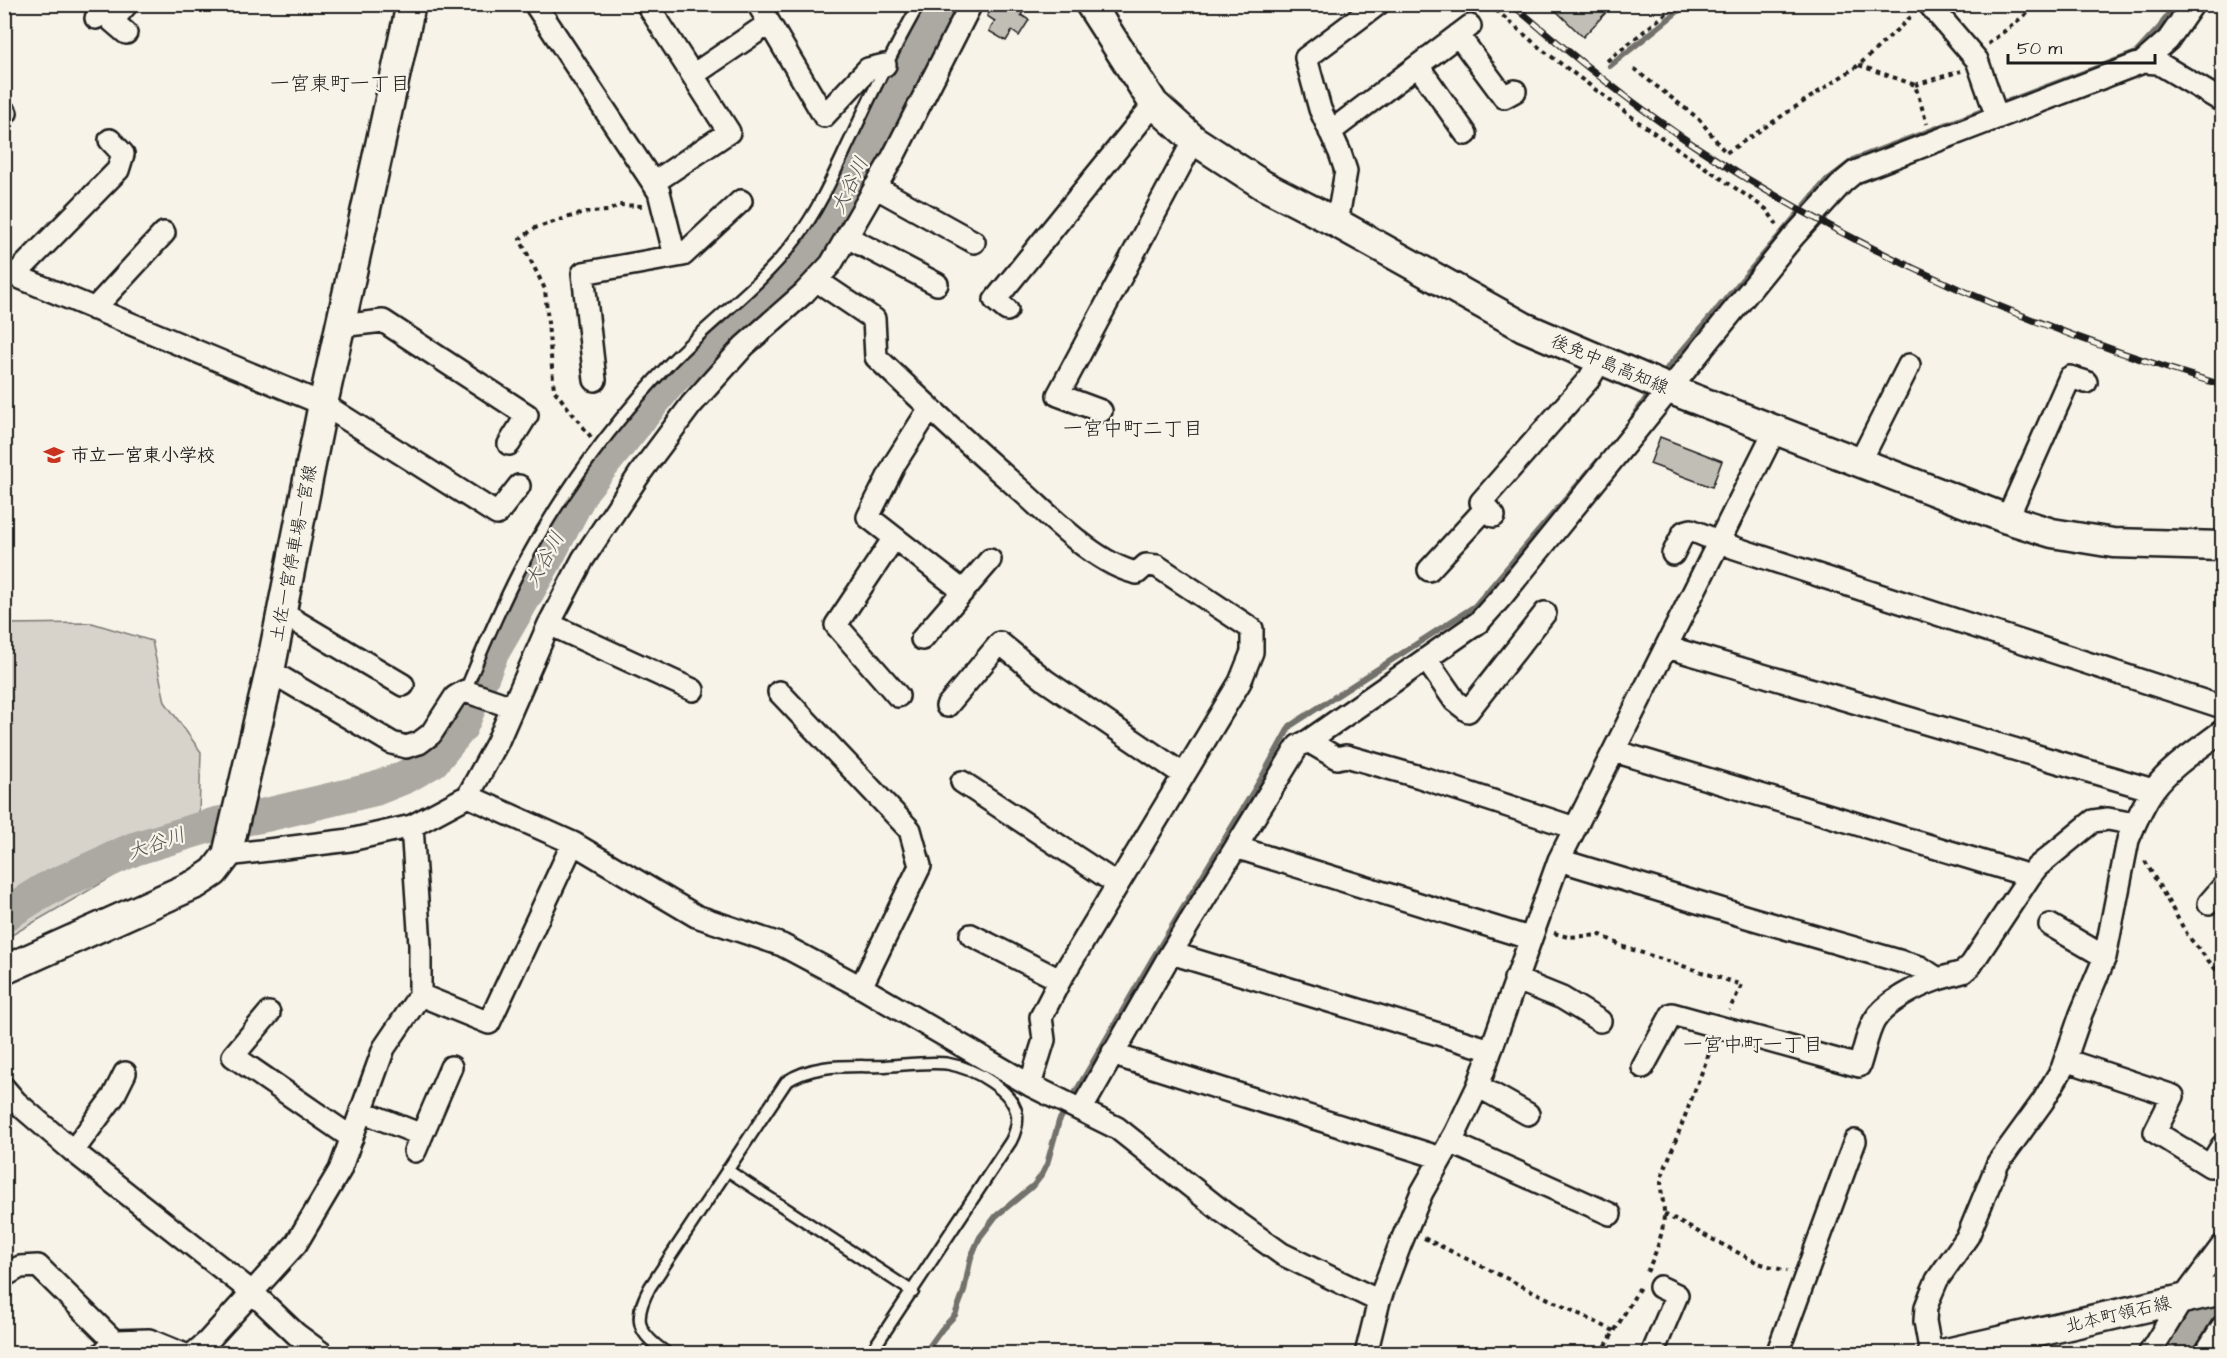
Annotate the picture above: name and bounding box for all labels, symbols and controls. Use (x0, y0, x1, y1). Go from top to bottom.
scale bar (2008, 27, 2155, 65)
text: 50 m (2017, 36, 2062, 61)
district label: 一宮東町一丁目 (270, 70, 410, 98)
water label: 大谷川 (824, 152, 876, 219)
street label: 後免中島高知線 (1547, 328, 1673, 401)
district label: 一宮中町二丁目 (1063, 415, 1203, 443)
school or university icon: 市立一宮東小学校 (42, 443, 66, 467)
place label: 市立一宮東小学校 (71, 443, 215, 468)
street label: 土佐一宮停車場一宮線 (264, 462, 323, 644)
water label: 大谷川 (518, 526, 572, 593)
water label: 大谷川 (123, 821, 189, 867)
district label: 一宮中町一丁目 (1683, 1031, 1823, 1059)
street label: 北本町領石線 (2063, 1290, 2174, 1339)

